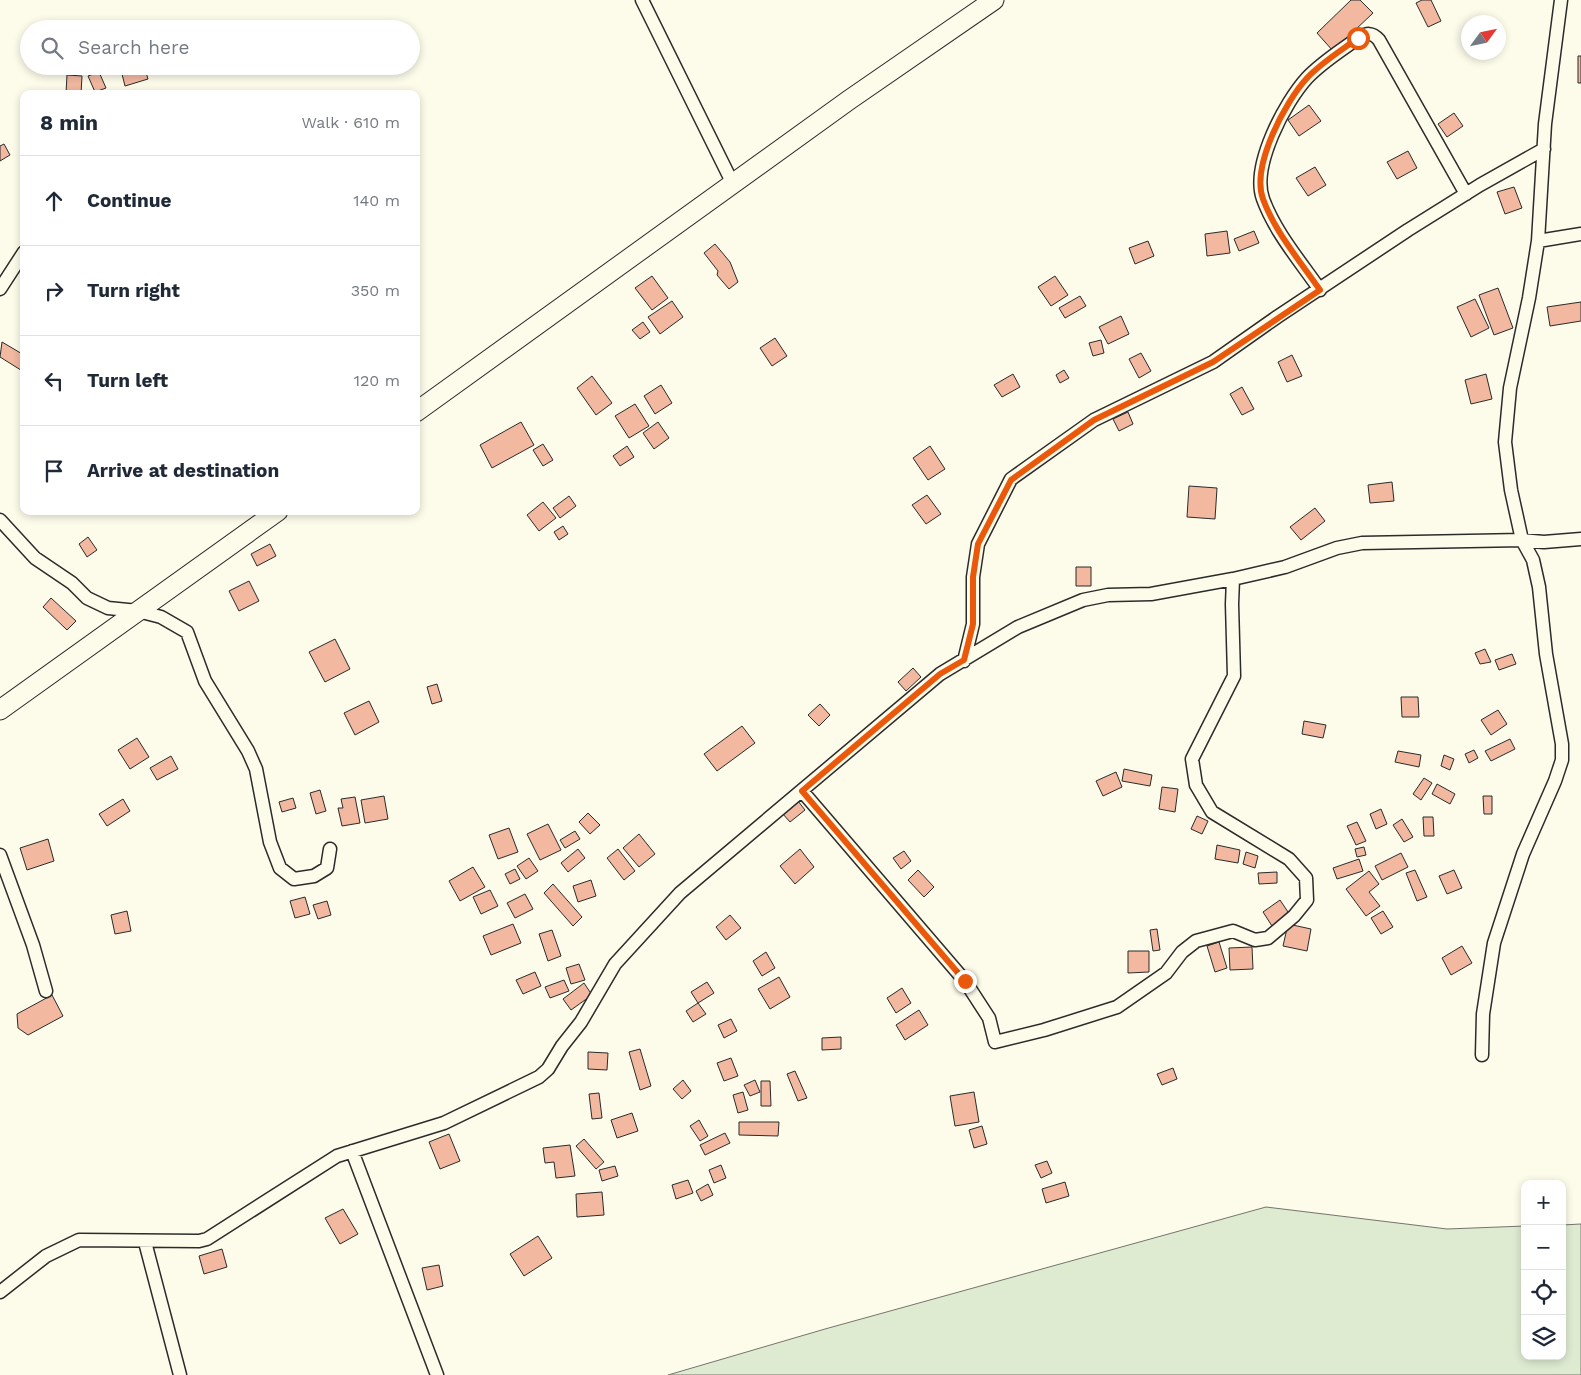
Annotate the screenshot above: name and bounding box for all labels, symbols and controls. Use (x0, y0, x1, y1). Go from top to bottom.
north arrow (1461, 15, 1506, 60)
search box (20, 20, 420, 75)
route start (1347, 27, 1370, 50)
icon: search (38, 34, 66, 62)
text: Search here (78, 36, 189, 59)
text: 8 min (40, 110, 98, 135)
text: Walk · 610 m (301, 113, 400, 132)
icon: ahead (40, 187, 68, 215)
text: Continue (87, 189, 171, 212)
text: 140 m (353, 191, 400, 210)
icon: right (40, 277, 68, 305)
text: Turn right (87, 279, 180, 302)
text: 350 m (351, 281, 400, 300)
icon: left (40, 367, 68, 395)
text: Turn left (87, 369, 168, 392)
text: 120 m (354, 371, 400, 390)
icon: arrive (40, 457, 68, 485)
text: Arrive at destination (87, 459, 279, 482)
route end (954, 970, 977, 993)
map controls (1521, 1180, 1566, 1360)
button: + (1521, 1180, 1566, 1225)
button: − (1521, 1225, 1566, 1270)
button: locate (1521, 1270, 1566, 1315)
button: layers (1521, 1315, 1566, 1360)

